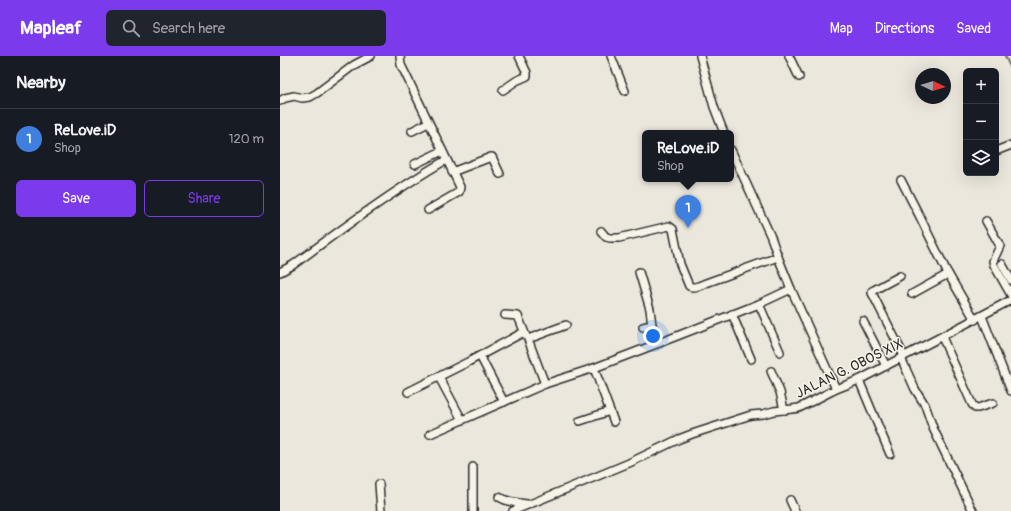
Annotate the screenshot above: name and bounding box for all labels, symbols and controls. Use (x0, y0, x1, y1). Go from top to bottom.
search box (106, 10, 386, 46)
text: Mapleaf (20, 16, 82, 40)
icon: search (120, 17, 142, 39)
text: Search here (152, 19, 225, 38)
text: Map (830, 20, 853, 37)
text: Directions (875, 20, 934, 37)
text: Saved (956, 20, 991, 37)
north arrow (915, 68, 951, 104)
map controls (963, 68, 999, 176)
button: + (963, 68, 999, 104)
text: Nearby (16, 72, 65, 93)
button: − (963, 104, 999, 140)
text: ReLove.iD (54, 121, 116, 140)
popup (642, 130, 734, 182)
text: 1 (26, 131, 32, 147)
text: 120 m (228, 131, 264, 147)
text: ReLove.iD (657, 139, 719, 158)
text: Shop (54, 140, 81, 156)
button: layers (963, 140, 999, 176)
text: Shop (657, 158, 684, 174)
button: Save (16, 180, 136, 217)
button: Share (144, 180, 264, 217)
pin: 1 (675, 195, 701, 228)
your location (643, 326, 663, 346)
street label: JALAN G. OBOS XIX (793, 335, 906, 402)

